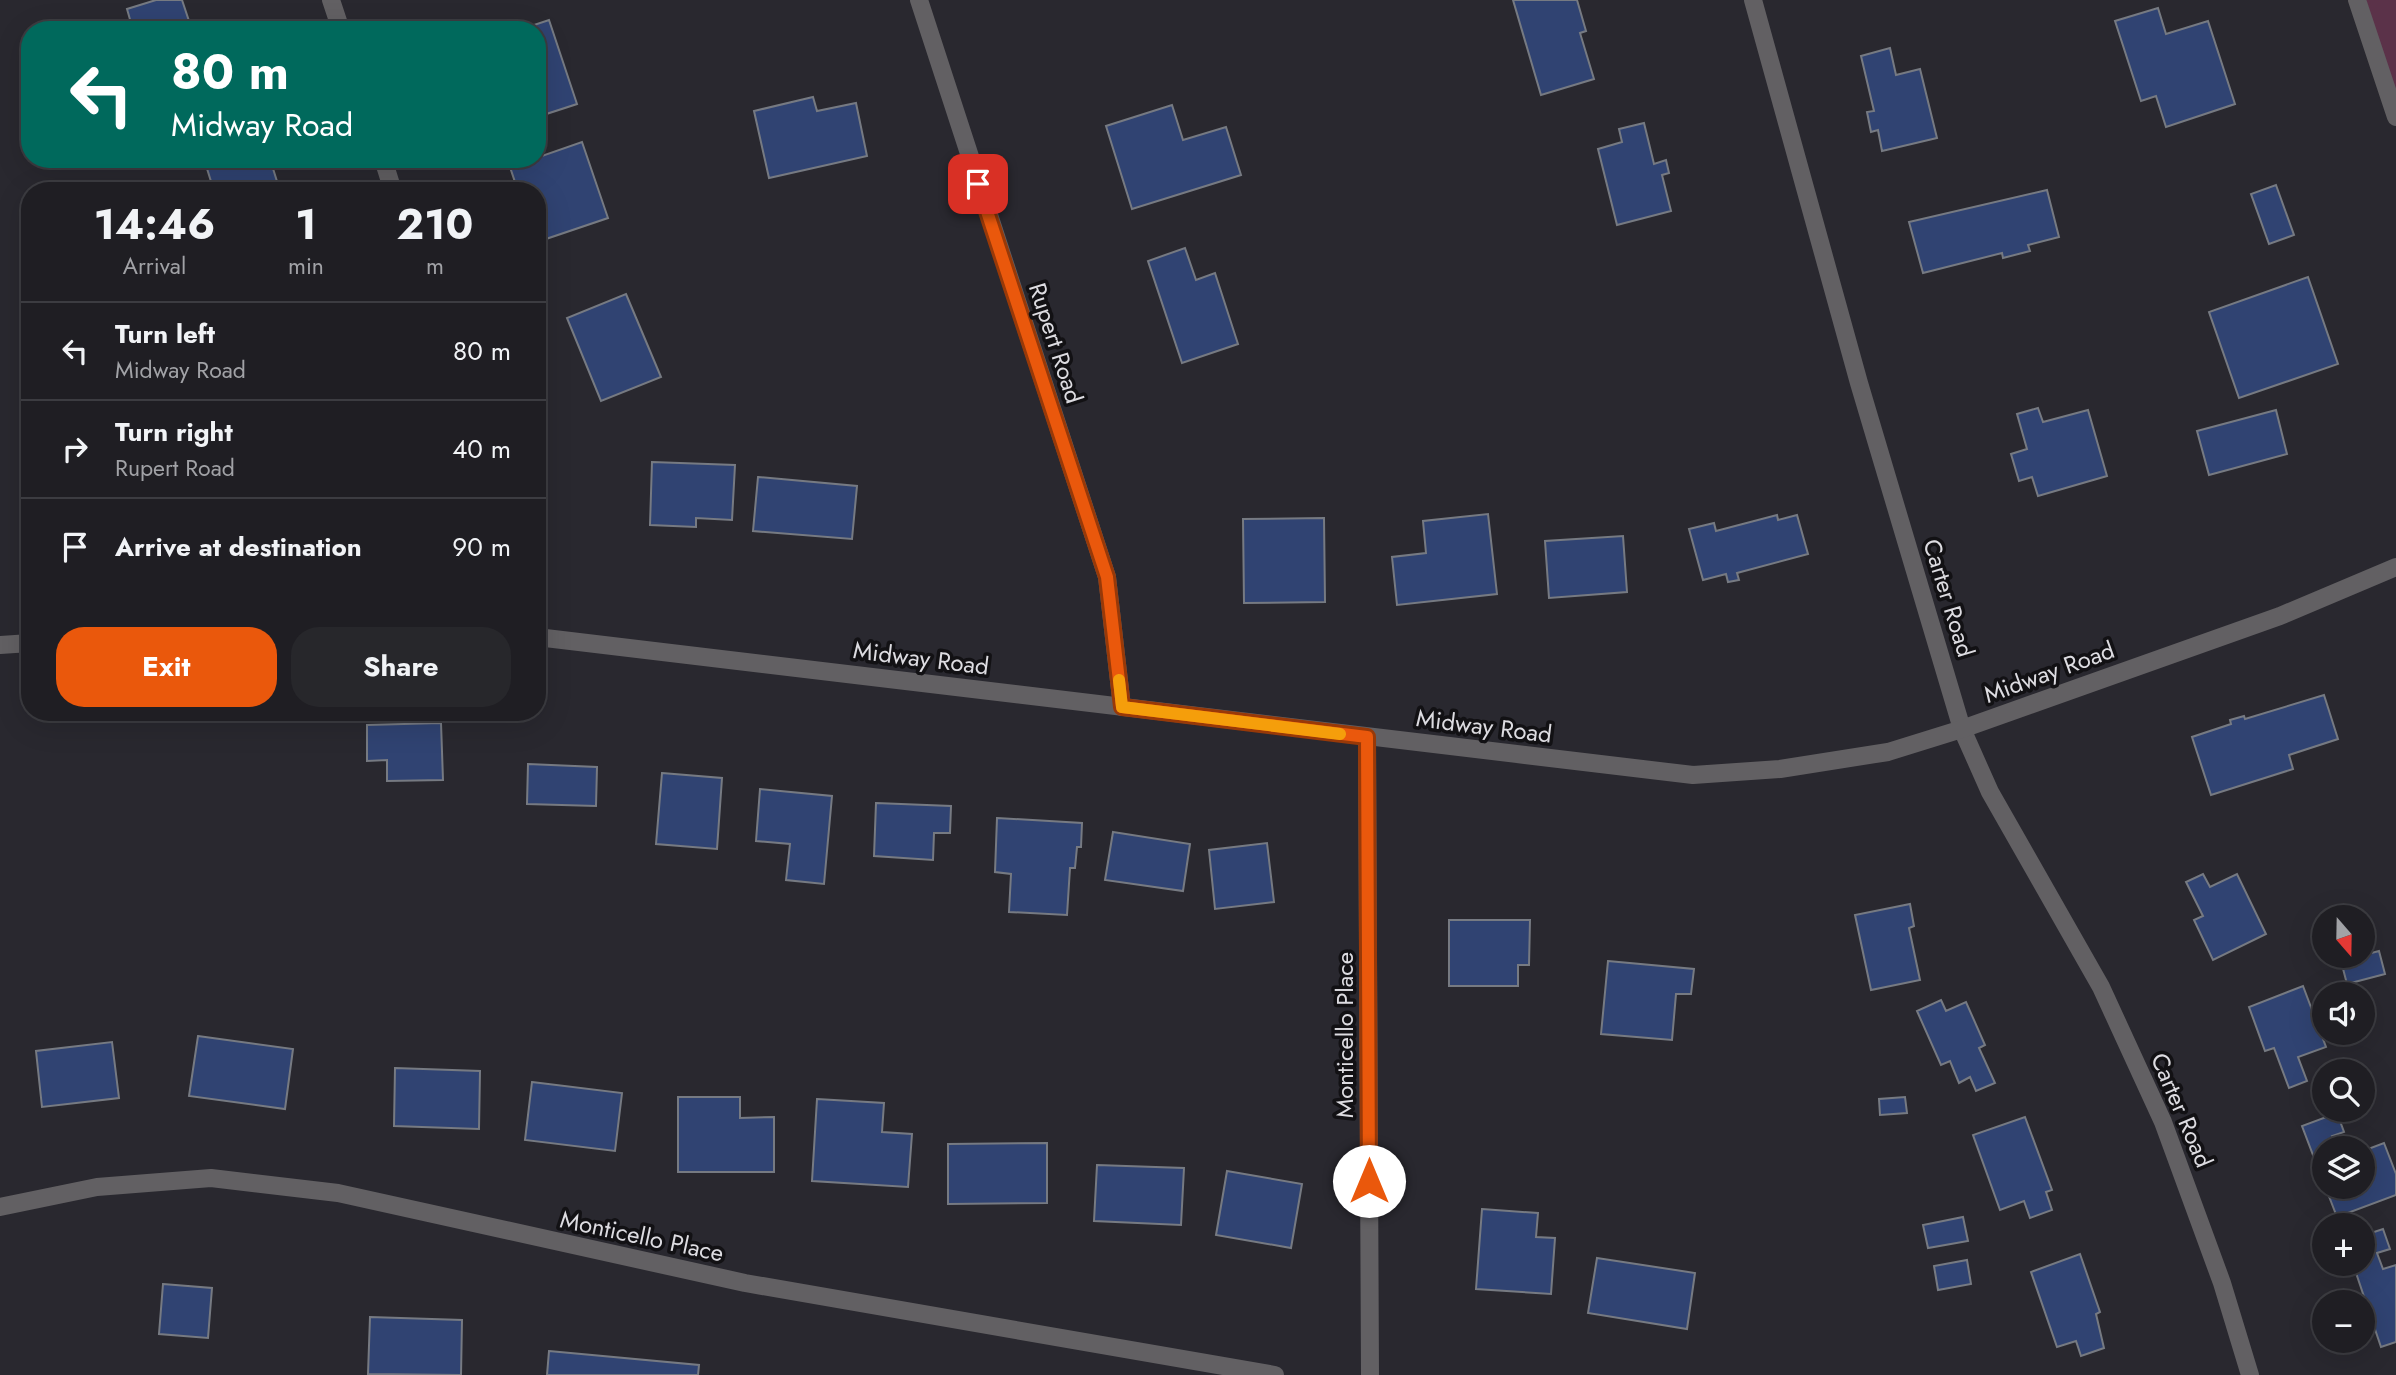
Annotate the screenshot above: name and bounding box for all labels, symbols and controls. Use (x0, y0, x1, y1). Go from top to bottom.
text: 80 m (171, 37, 289, 107)
icon: left (56, 49, 147, 140)
text: Midway Road (171, 102, 353, 148)
pin (948, 154, 1008, 214)
icon: arrive (959, 165, 997, 203)
text: 14:46 (94, 194, 215, 255)
text: 1 (295, 194, 317, 255)
text: 210 (397, 194, 473, 255)
text: Arrival (123, 249, 186, 283)
text: min (288, 249, 324, 283)
text: m (426, 249, 444, 283)
street label: Rupert Road (1020, 278, 1092, 408)
text: Turn left (115, 315, 215, 353)
icon: left (56, 332, 94, 370)
text: 80 m (453, 332, 511, 370)
text: Midway Road (115, 353, 246, 387)
text: Turn right (115, 413, 233, 451)
icon: right (56, 430, 94, 468)
text: 40 m (452, 430, 511, 468)
text: Rupert Road (115, 451, 235, 485)
icon: arrive (56, 528, 94, 566)
text: Arrive at destination (115, 528, 362, 566)
text: 90 m (452, 528, 511, 566)
street label: Carter Road (1914, 535, 1984, 661)
button: Exit (56, 627, 277, 707)
button: Share (291, 627, 511, 707)
street label: Midway Road (851, 632, 991, 684)
street label: Midway Road (1979, 632, 2119, 712)
street label: Midway Road (1414, 700, 1554, 752)
north arrow (2312, 905, 2375, 968)
map controls (2312, 905, 2375, 1353)
street label: Monticello Place (1327, 952, 1362, 1118)
button: sound (2312, 982, 2375, 1045)
street label: Carter Road (2142, 1047, 2222, 1173)
button: search (2312, 1059, 2375, 1122)
button: layers (2312, 1136, 2375, 1199)
position arrow (1332, 1144, 1406, 1218)
street label: Monticello Place (557, 1202, 727, 1270)
button: + (2312, 1213, 2375, 1276)
button: − (2312, 1290, 2375, 1353)

